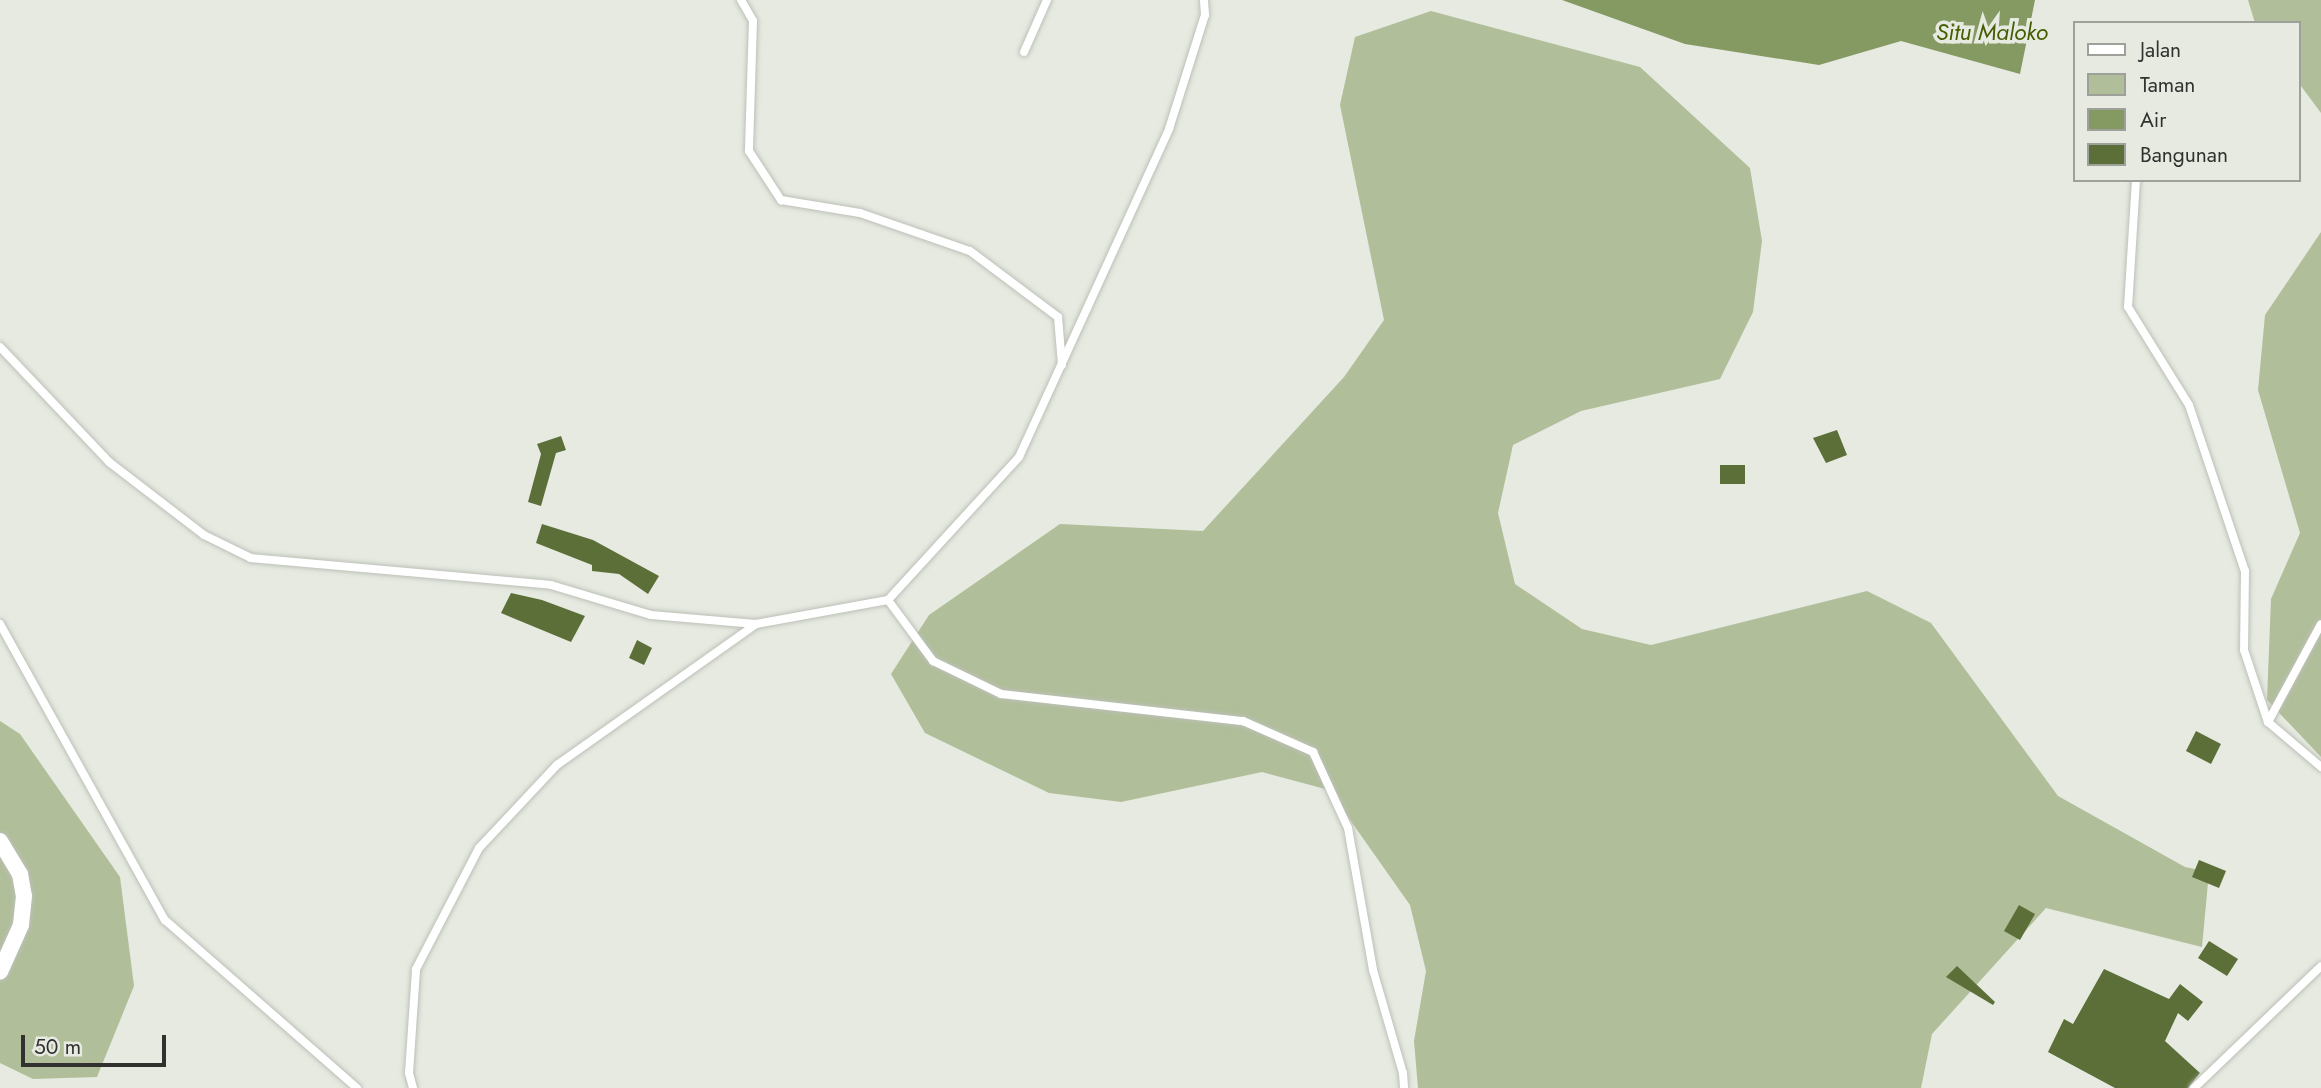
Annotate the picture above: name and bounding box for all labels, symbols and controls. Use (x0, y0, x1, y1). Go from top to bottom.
water label: Situ Maloko (1936, 18, 2048, 46)
legend (2072, 21, 2300, 182)
text: Jalan (2140, 35, 2181, 65)
text: Taman (2140, 70, 2195, 100)
text: Air (2140, 105, 2167, 135)
text: Bangunan (2140, 140, 2228, 170)
scale bar (24, 1021, 170, 1066)
text: 50 m (34, 1032, 81, 1062)

